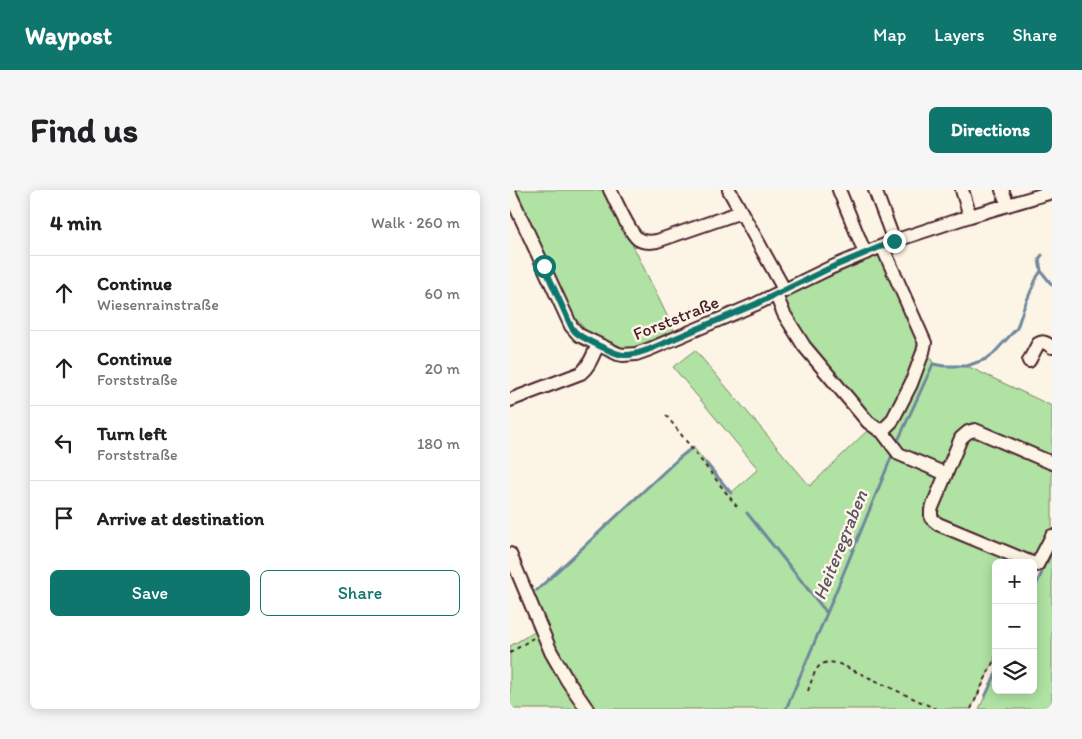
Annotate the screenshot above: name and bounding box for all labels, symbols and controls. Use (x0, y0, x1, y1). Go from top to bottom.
text: Waypost (25, 21, 112, 50)
text: Map (873, 24, 906, 46)
text: Layers (934, 24, 984, 46)
text: Share (1012, 24, 1057, 46)
button: Directions (929, 107, 1052, 153)
text: Find us (30, 109, 138, 151)
text: 4 min (50, 210, 102, 235)
text: Walk · 260 m (371, 213, 460, 232)
route end (883, 230, 906, 253)
route start (533, 255, 556, 278)
text: Continue (97, 272, 172, 295)
icon: ahead (50, 279, 78, 307)
text: 60 m (425, 284, 460, 303)
street label: Forststraße (630, 291, 722, 345)
text: Wiesenrainstraße (97, 295, 219, 314)
text: Continue (97, 347, 172, 370)
icon: ahead (50, 354, 78, 382)
text: 20 m (425, 359, 460, 378)
text: Forststraße (97, 370, 178, 389)
text: Turn left (97, 422, 167, 445)
icon: left (50, 429, 78, 457)
text: 180 m (417, 434, 460, 453)
text: Forststraße (97, 445, 178, 464)
water label: Heiteregraben (808, 487, 872, 603)
icon: arrive (50, 504, 78, 532)
text: Arrive at destination (97, 507, 264, 530)
map controls (992, 559, 1037, 694)
button: + (992, 559, 1037, 604)
button: Save (50, 570, 250, 616)
button: Share (260, 570, 460, 616)
button: − (992, 604, 1037, 649)
button: layers (992, 649, 1037, 694)

